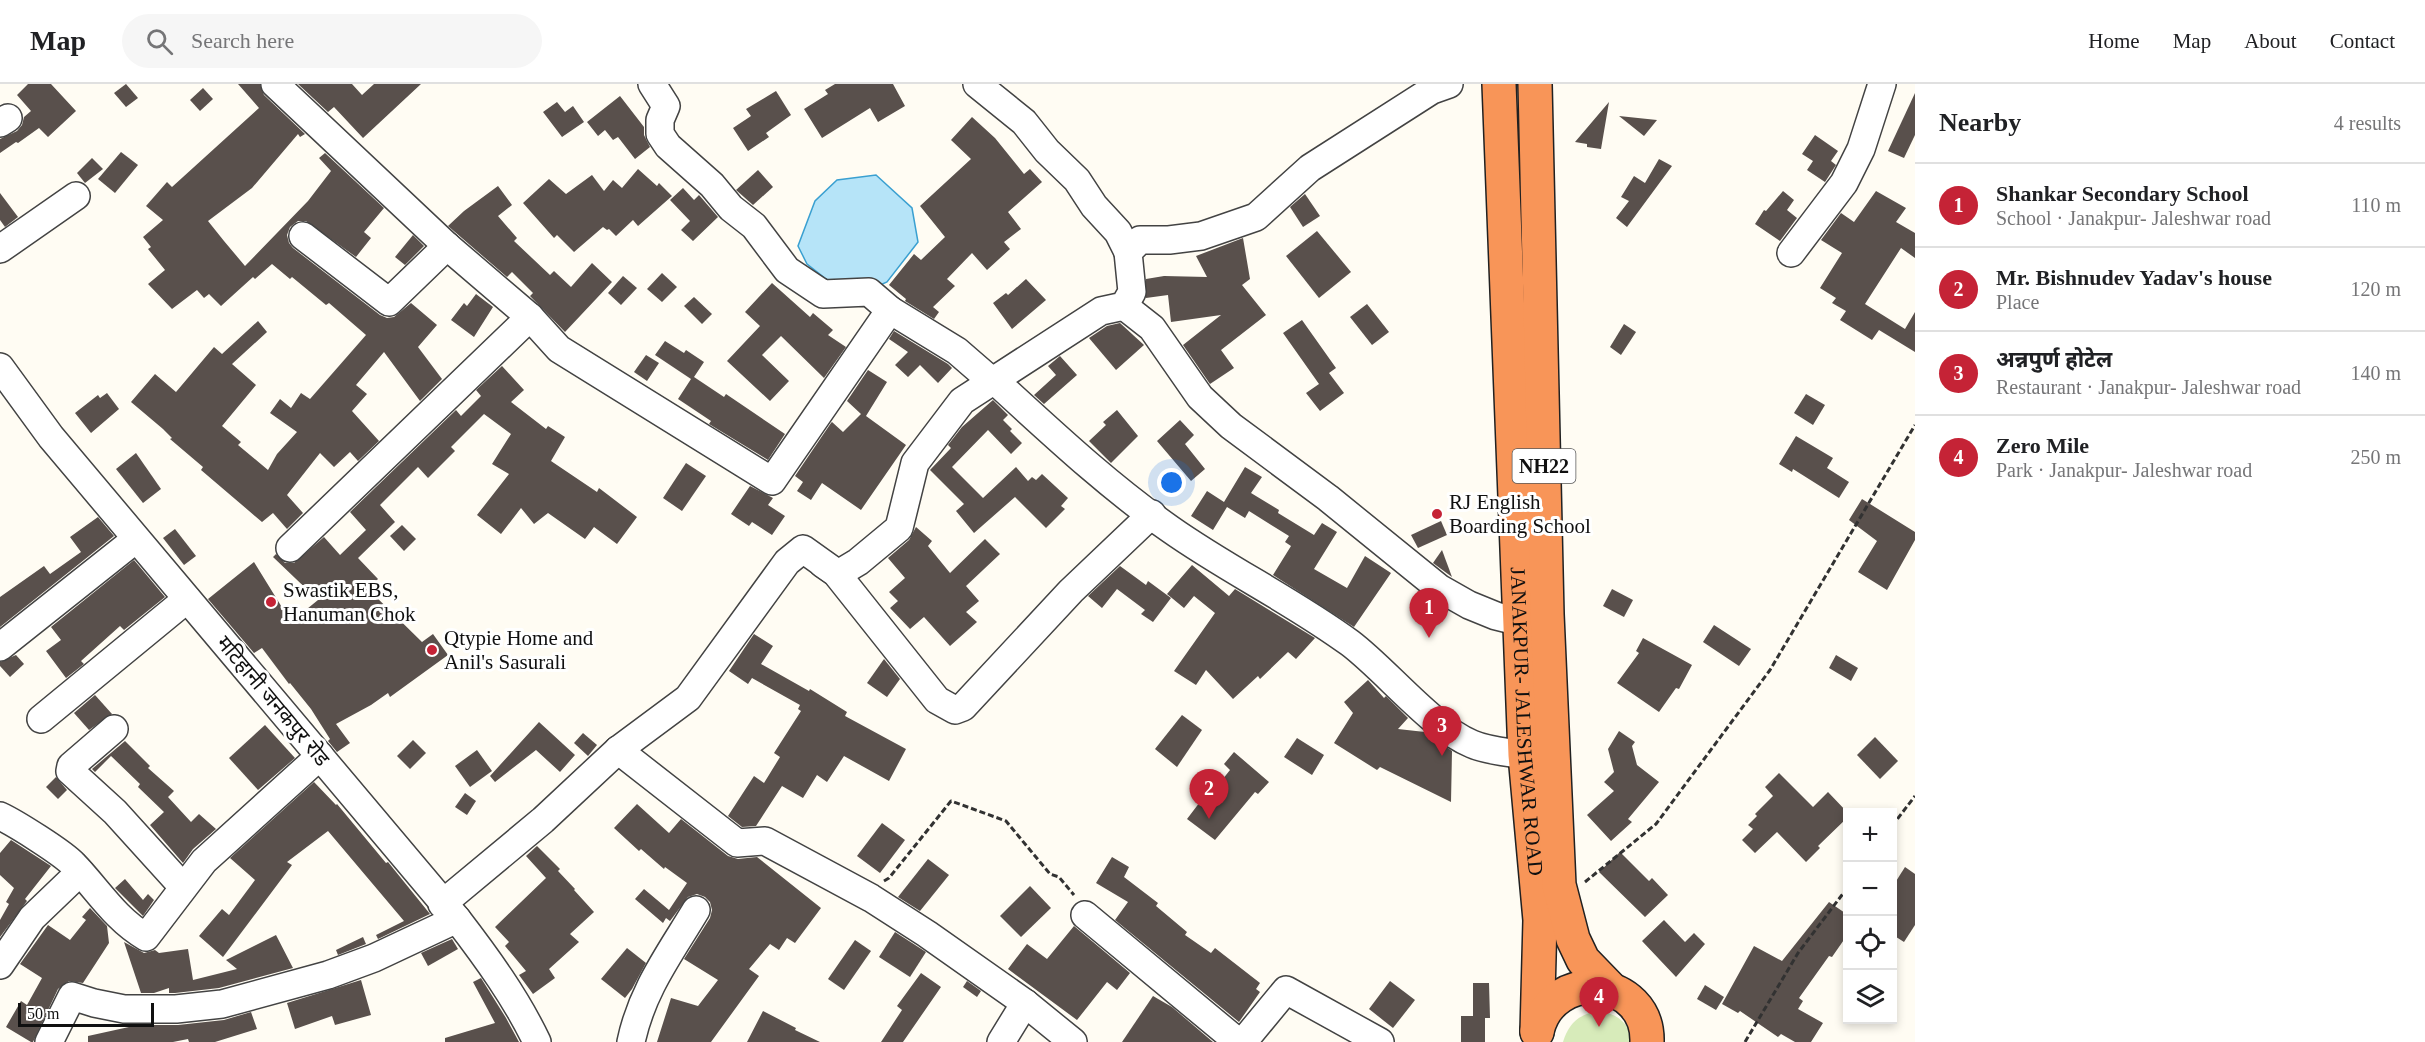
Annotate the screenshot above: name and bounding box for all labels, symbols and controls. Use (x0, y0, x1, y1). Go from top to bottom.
search box (122, 14, 542, 68)
text: Map (30, 25, 86, 56)
icon: search (143, 25, 176, 58)
text: Search here (191, 28, 294, 53)
text: Home (2088, 29, 2140, 53)
text: Map (2173, 29, 2211, 53)
text: About (2244, 29, 2297, 53)
text: Contact (2330, 29, 2395, 53)
text: Nearby (1939, 108, 2021, 137)
text: 4 results (2334, 112, 2401, 134)
text: Shankar Secondary School (1996, 181, 2249, 206)
text: 1 (1954, 194, 1964, 216)
text: 110 m (2351, 194, 2401, 216)
text: School · Janakpur- Jaleshwar road (1996, 207, 2271, 229)
text: Mr. Bishnudev Yadav's house (1996, 265, 2272, 290)
text: 2 (1954, 278, 1964, 300)
text: 120 m (2350, 278, 2401, 300)
text: Place (1996, 291, 2039, 313)
text: अन्नपुर्ण होटेल (1996, 347, 2112, 372)
text: 3 (1954, 362, 1964, 384)
text: 140 m (2350, 362, 2401, 384)
text: Restaurant · Janakpur- Jaleshwar road (1996, 376, 2301, 398)
text: Zero Mile (1996, 433, 2089, 458)
text: 4 (1954, 446, 1964, 468)
text: 250 m (2350, 446, 2401, 468)
road number: NH22 (1512, 449, 1576, 483)
text: Park · Janakpur- Jaleshwar road (1996, 459, 2252, 481)
your location (1157, 468, 1186, 497)
place label: RJ English Boarding School (1449, 490, 1591, 538)
marker: RJ English Boarding School (1430, 507, 1444, 521)
street label: JANAKPUR- JALESHWAR ROAD (1506, 567, 1548, 877)
place label: Swastik EBS, Hanuman Chok (283, 578, 416, 626)
pin: 1 (1410, 588, 1448, 638)
marker: Swastik EBS, Hanuman Chok (264, 595, 278, 609)
place label: Qtypie Home and Anil's Sasurali (444, 626, 594, 674)
street label: मटिहानी जनकपुर रोड (211, 631, 335, 772)
marker: Qtypie Home and Anil's Sasurali (425, 643, 439, 657)
pin: 3 (1422, 706, 1462, 756)
pin: 2 (1190, 770, 1228, 819)
map controls (1843, 808, 1897, 1024)
button: + (1843, 808, 1897, 862)
button: − (1843, 862, 1897, 916)
button: locate (1843, 916, 1897, 970)
button: layers (1843, 970, 1897, 1024)
pin: 4 (1580, 978, 1618, 1027)
scale bar (18, 1000, 154, 1028)
text: 50 m (27, 1005, 59, 1022)

